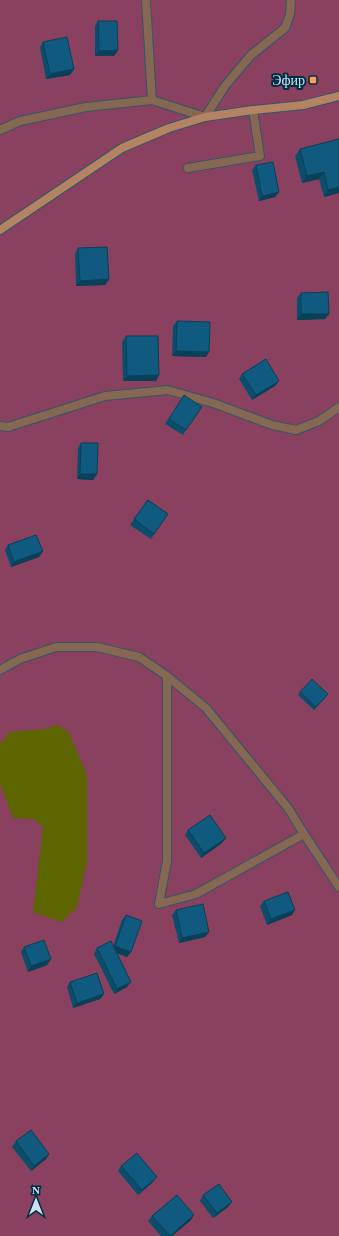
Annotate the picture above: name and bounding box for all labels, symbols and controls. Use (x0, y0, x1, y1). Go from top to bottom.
place label: Эфир (272, 73, 305, 88)
marker: Эфир (308, 75, 318, 85)
north arrow (16, 1180, 56, 1220)
text: N (32, 1184, 40, 1196)

